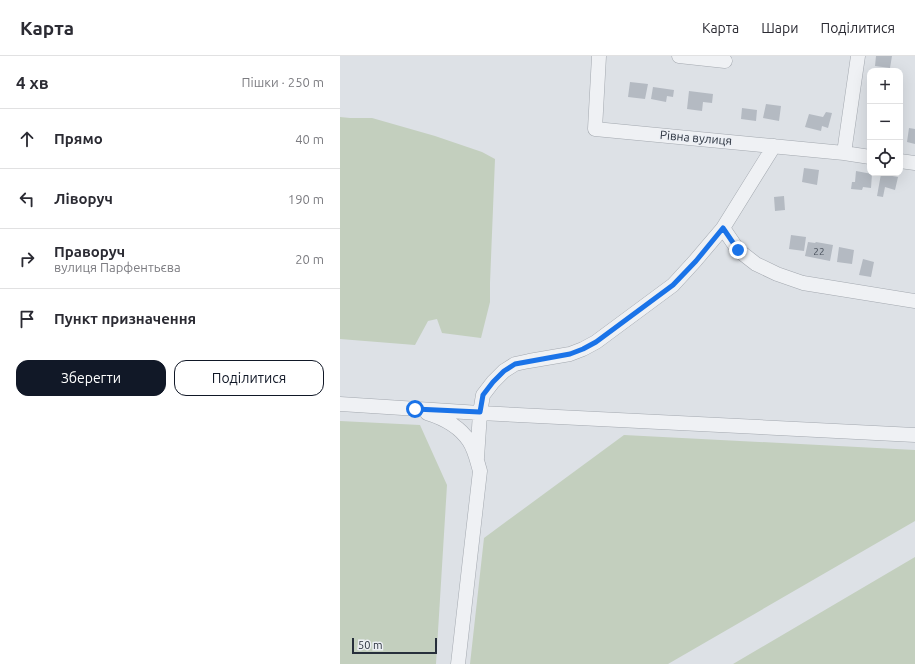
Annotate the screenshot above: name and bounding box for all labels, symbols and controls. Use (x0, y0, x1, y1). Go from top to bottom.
text: Карта (20, 17, 74, 39)
text: Карта (702, 20, 739, 36)
text: Шари (761, 20, 799, 36)
text: Поділитися (821, 20, 895, 36)
map controls (867, 68, 903, 176)
button: + (867, 68, 903, 104)
text: 4 хв (16, 73, 49, 92)
text: Пішки · 250 m (242, 75, 324, 89)
button: − (867, 104, 903, 140)
icon: ahead (16, 128, 38, 150)
street label: Рівна вулиця (659, 128, 733, 147)
text: Прямо (54, 130, 103, 147)
text: 40 m (295, 132, 324, 146)
button: locate (867, 140, 903, 176)
icon: left (16, 188, 38, 210)
text: Ліворуч (54, 190, 113, 207)
text: 190 m (288, 192, 324, 206)
route end (729, 241, 747, 259)
text: Праворуч (54, 243, 125, 260)
house number: 22 (813, 246, 825, 257)
icon: right (16, 248, 38, 270)
text: 20 m (295, 252, 324, 266)
text: вулиця Парфентьєва (54, 260, 181, 274)
icon: arrive (16, 308, 38, 330)
text: Пункт призначення (54, 310, 196, 327)
button: Зберегти (16, 360, 166, 396)
button: Поділитися (174, 360, 324, 396)
route start (406, 400, 424, 418)
scale bar (352, 636, 437, 655)
text: 50 m (358, 639, 382, 651)

